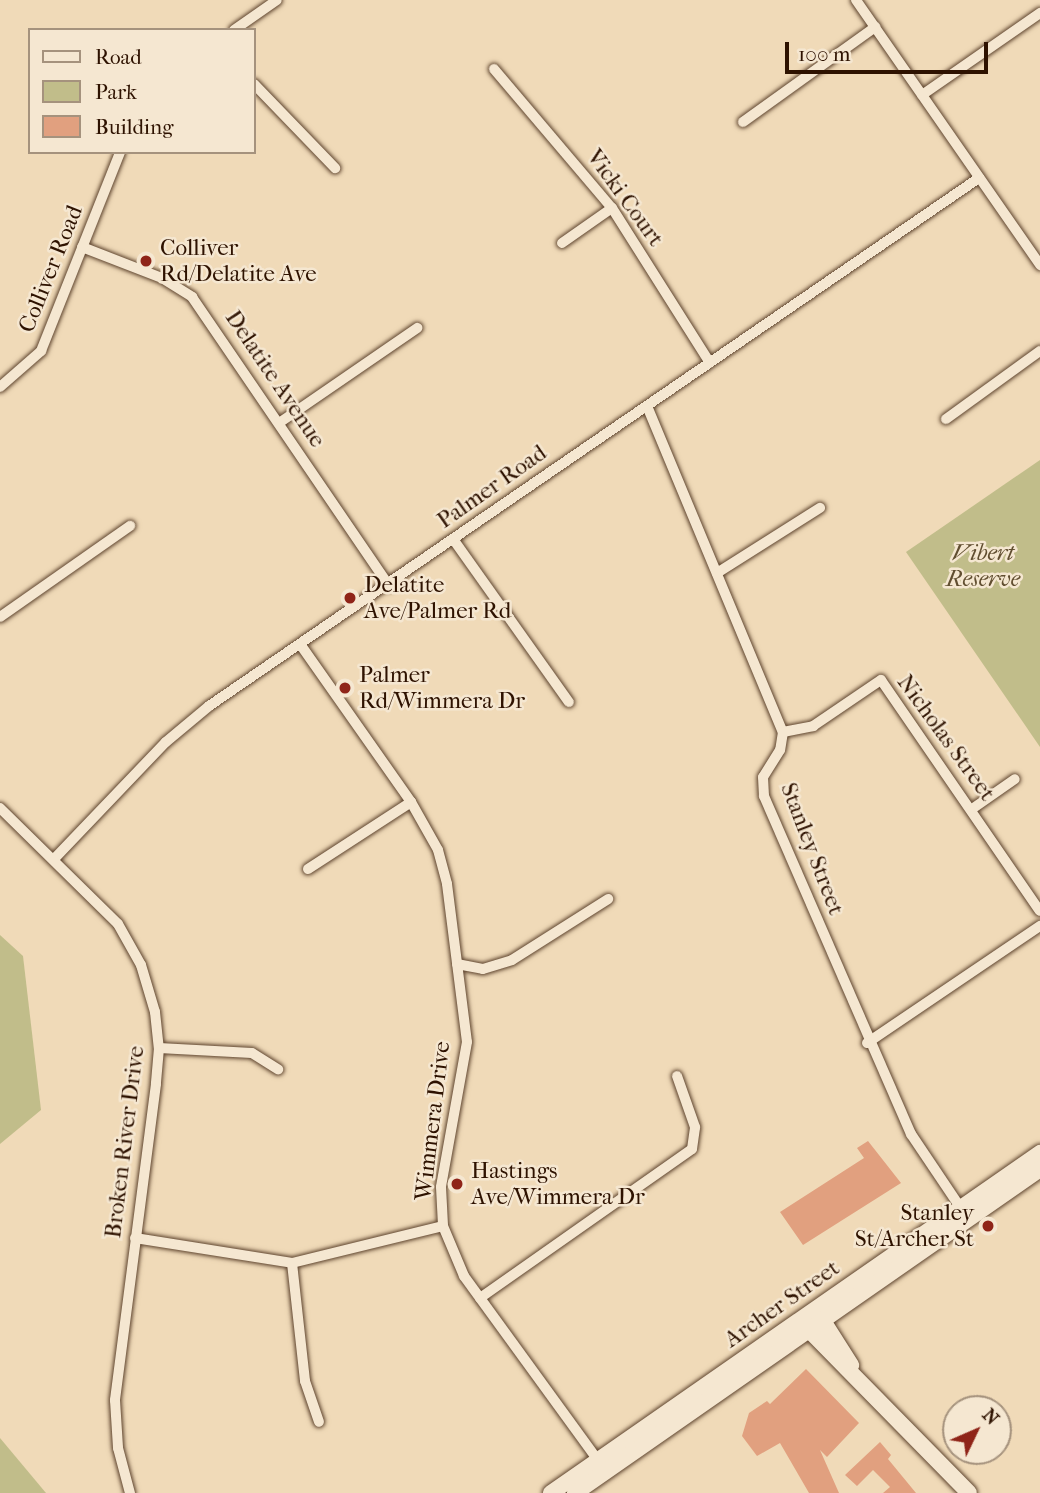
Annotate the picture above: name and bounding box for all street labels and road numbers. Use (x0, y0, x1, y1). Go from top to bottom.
street label: Vicki Court (581, 144, 669, 252)
street label: Colliver Road (13, 201, 89, 337)
street label: Delatite Avenue (219, 305, 331, 453)
street label: Palmer Road (432, 439, 552, 535)
street label: Nicholas Street (891, 669, 1001, 807)
street label: Stanley Street (774, 779, 850, 919)
street label: Wimmera Drive (410, 1040, 456, 1202)
street label: Broken River Drive (100, 1044, 150, 1240)
street label: Archer Street (719, 1254, 845, 1354)

